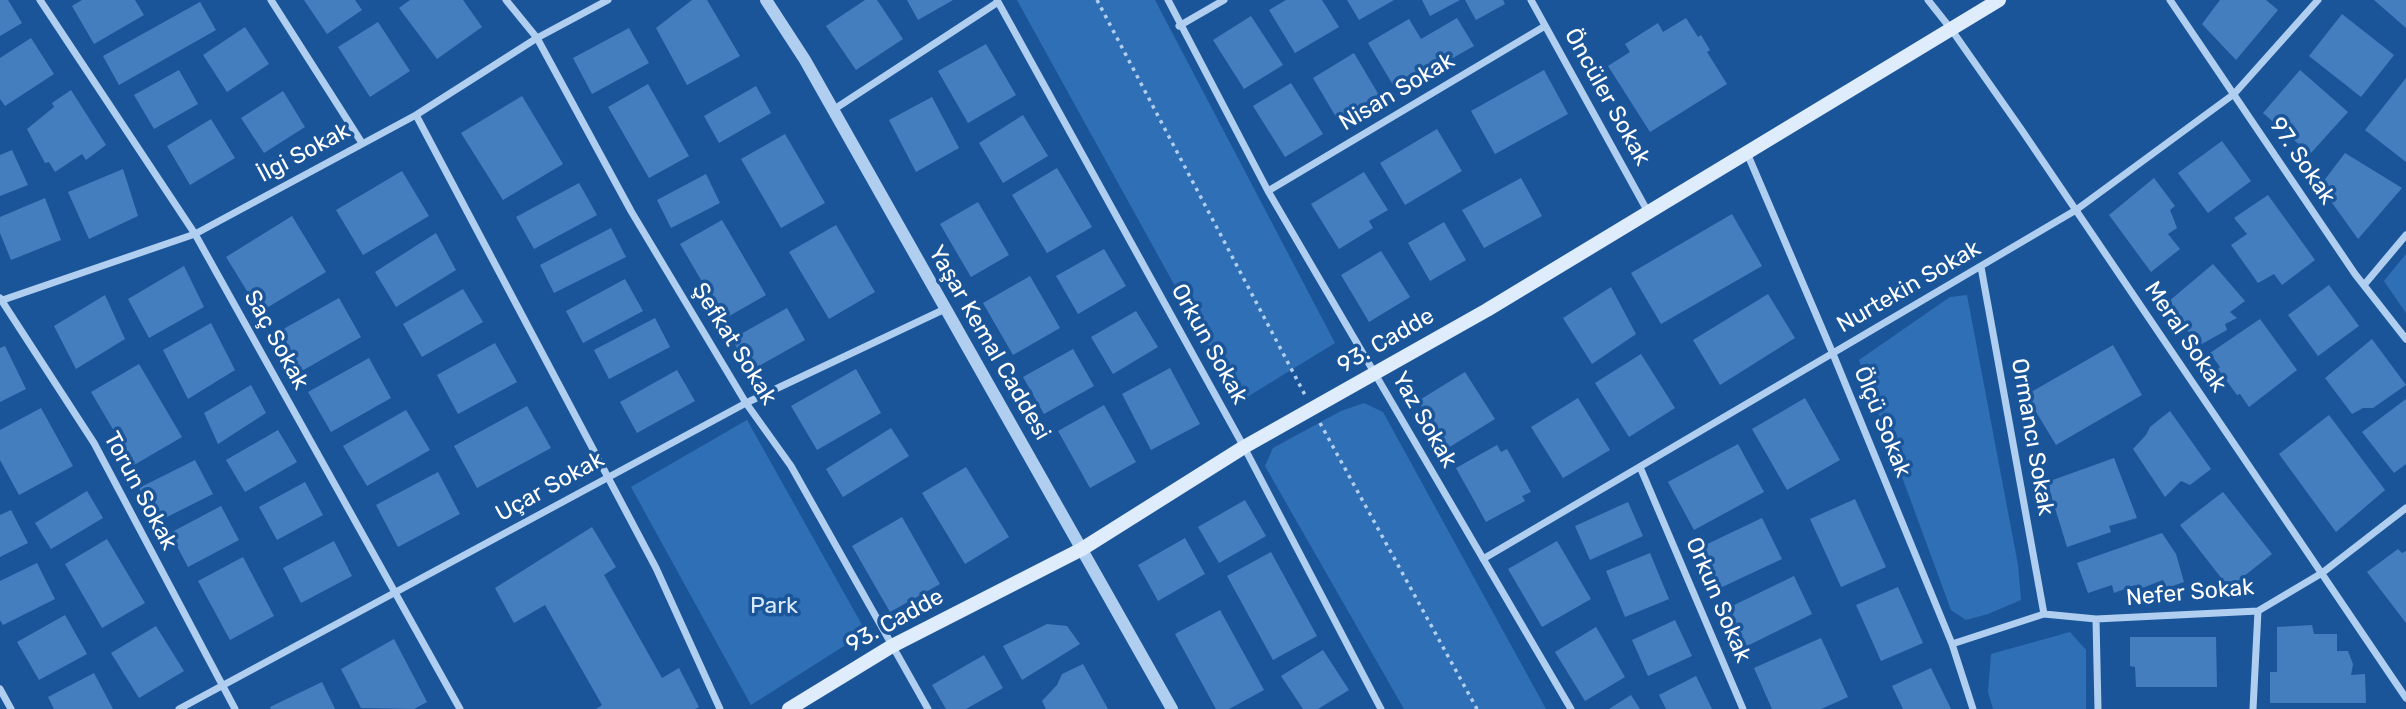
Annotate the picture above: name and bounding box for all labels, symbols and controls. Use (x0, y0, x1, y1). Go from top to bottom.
street label: Öncüler Sokak (1558, 24, 1656, 170)
street label: Nisan Sokak (1334, 47, 1460, 137)
street label: 97. Sokak (2263, 112, 2341, 210)
street label: İlgi Sokak (253, 117, 355, 189)
street label: Nurtekin Sokak (1832, 235, 1986, 339)
street label: Yaşar Kemal Caddesi (922, 241, 1056, 445)
street label: Meral Sokak (2138, 277, 2232, 397)
street label: Şefkat Sokak (686, 278, 782, 410)
street label: Orkun Sokak (1165, 279, 1253, 409)
street label: Saç Sokak (237, 286, 315, 394)
street label: 93. Cadde (1333, 302, 1439, 380)
street label: Ormancı Sokak (2005, 356, 2059, 518)
street label: Ölçü Sokak (1847, 363, 1917, 481)
street label: Yaz Sokak (1385, 367, 1463, 473)
street label: Torun Sokak (97, 427, 183, 555)
street label: Uçar Sokak (491, 446, 609, 528)
street label: Orkun Sokak (1679, 533, 1757, 667)
street label: Nefer Sokak (2125, 574, 2255, 612)
street label: 93. Cadde (842, 583, 948, 659)
park label: Park (750, 592, 798, 620)

